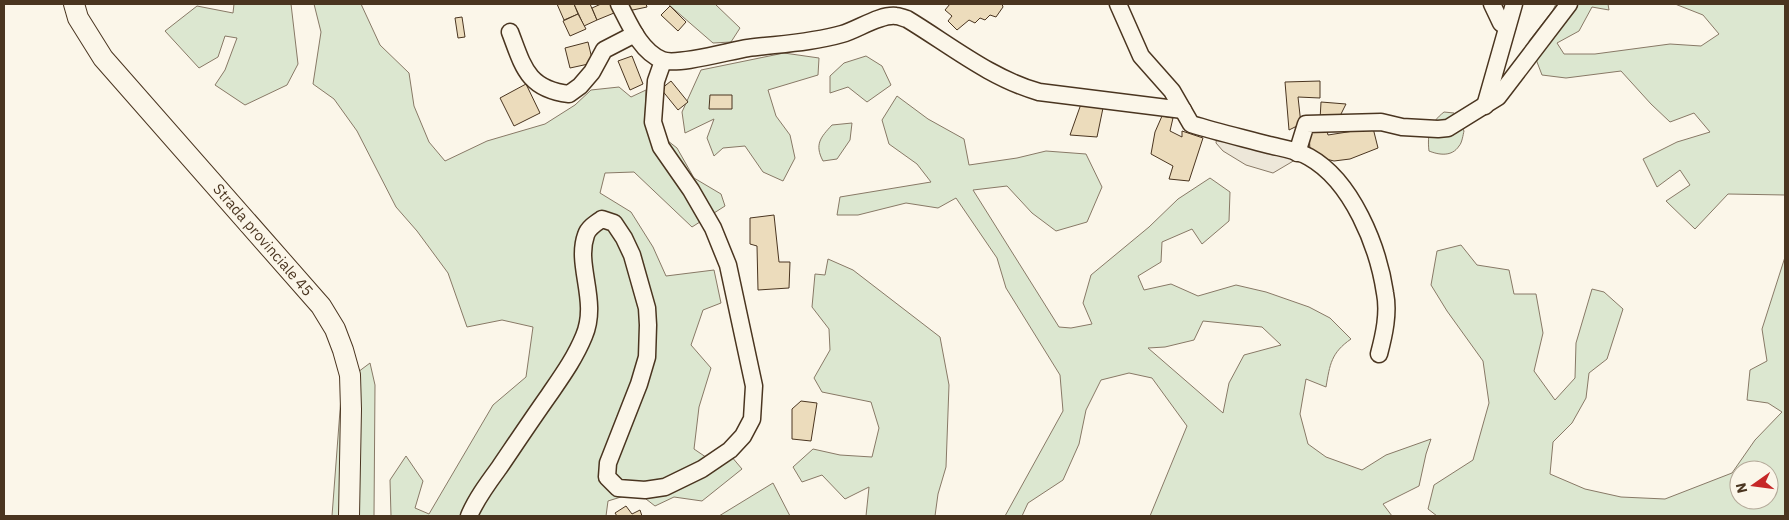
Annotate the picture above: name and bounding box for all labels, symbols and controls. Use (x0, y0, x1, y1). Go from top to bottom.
street label: Strada provinciale 45 (209, 180, 317, 300)
north arrow (1729, 460, 1779, 510)
text: N (1731, 481, 1751, 495)

